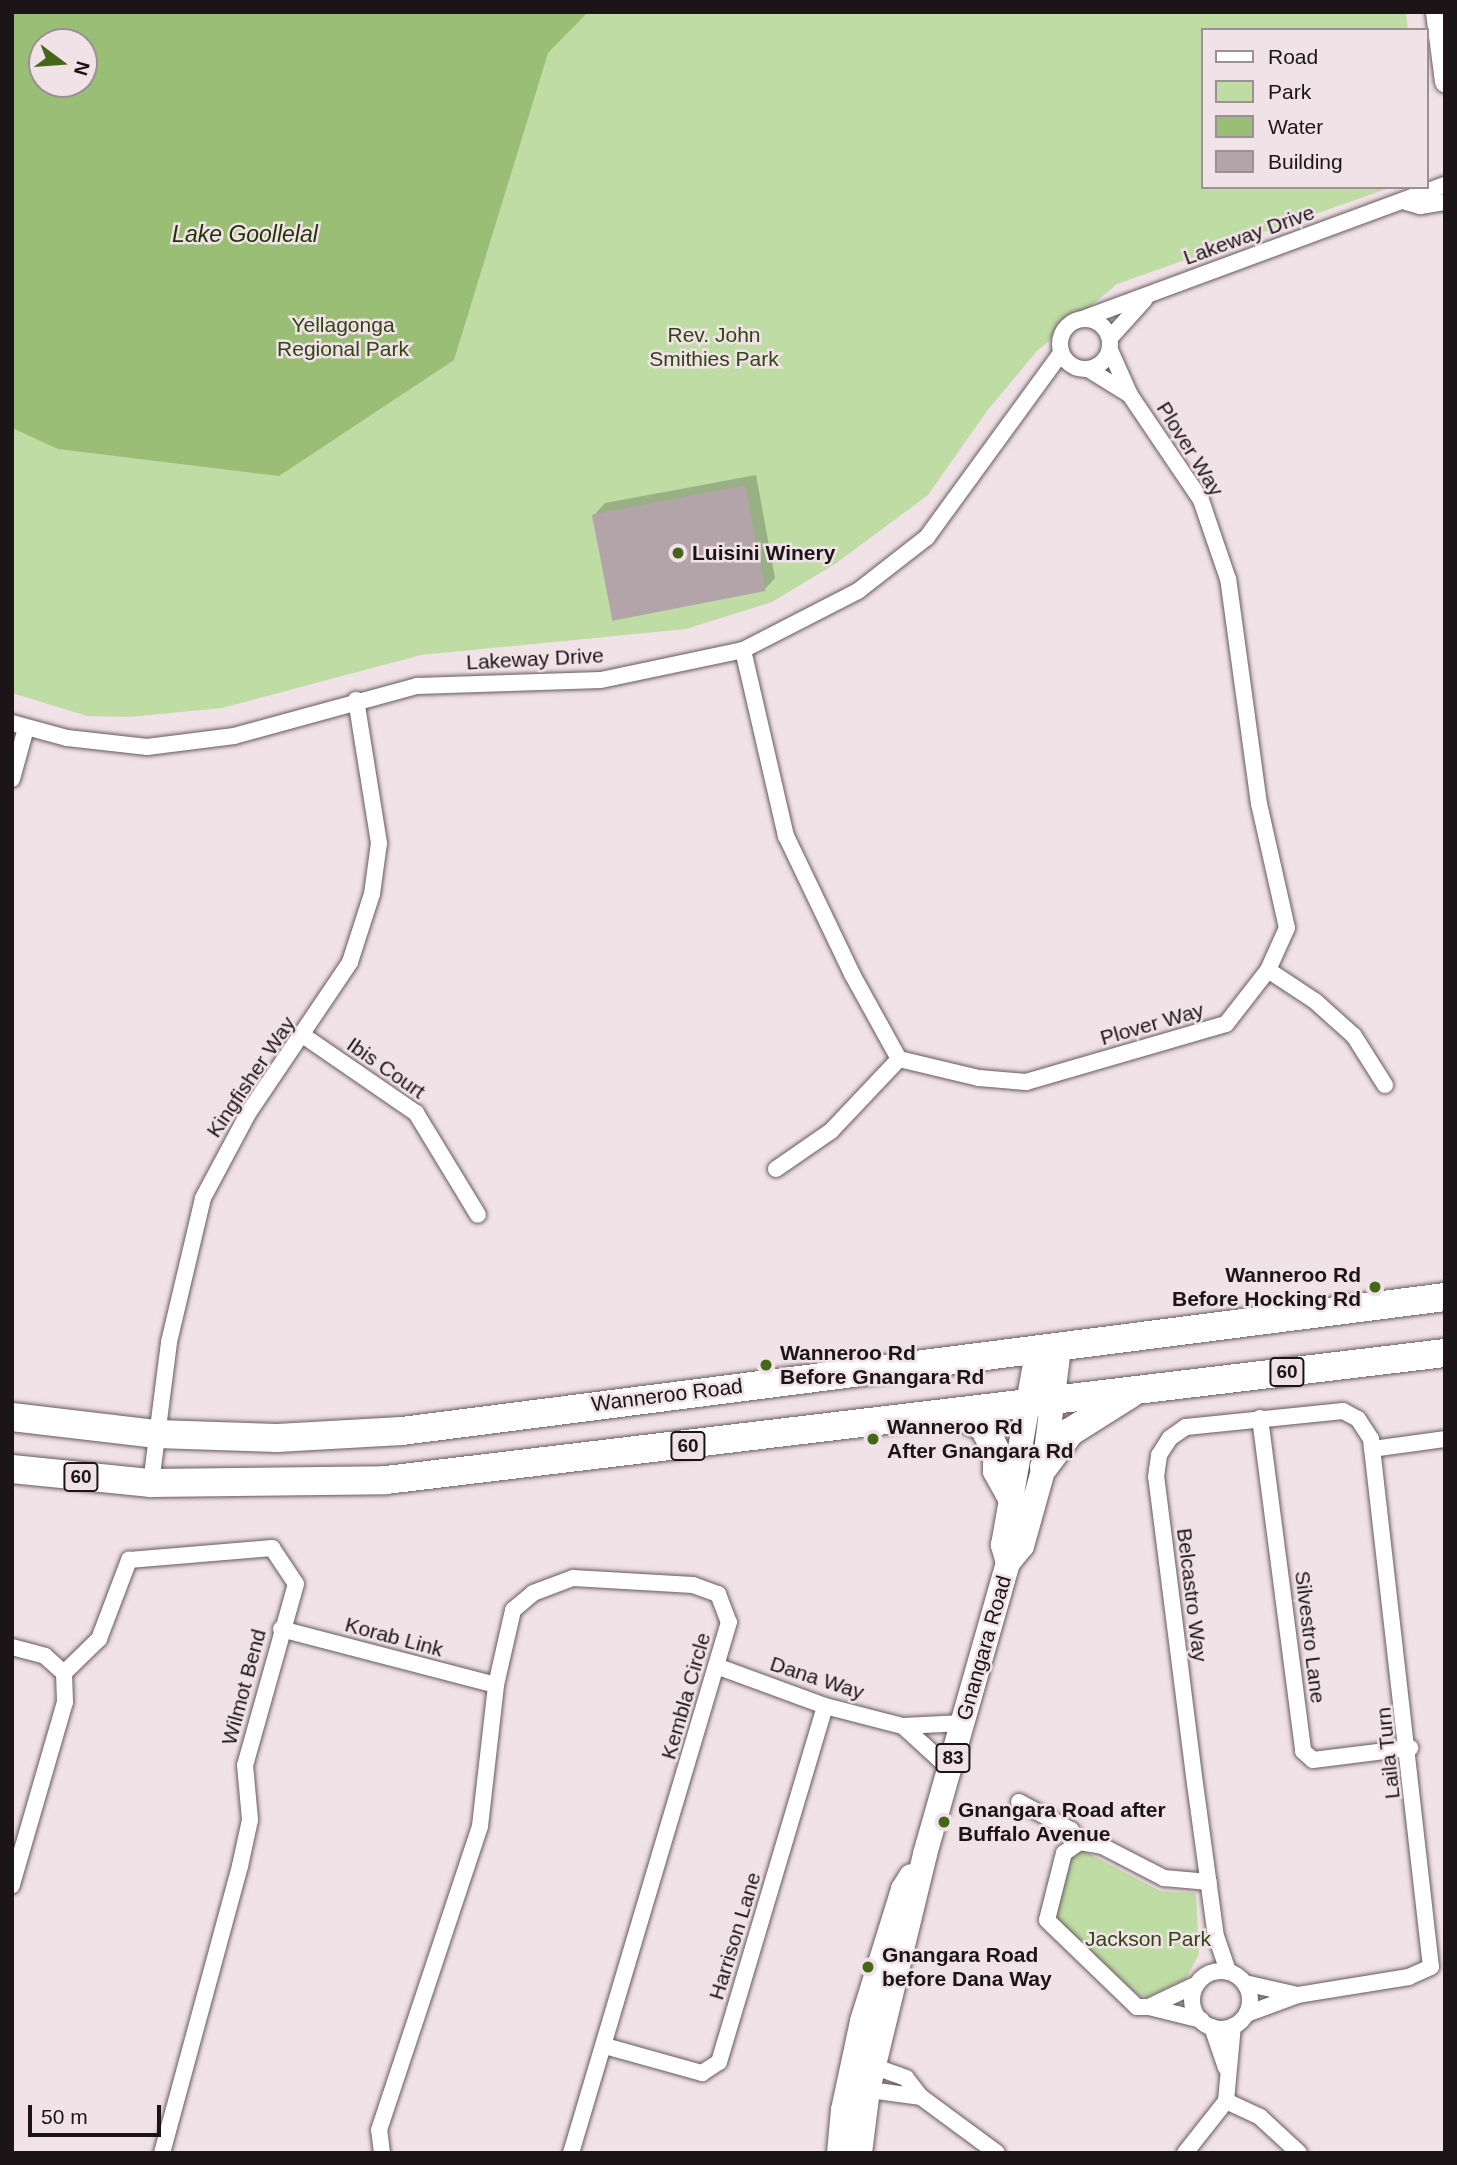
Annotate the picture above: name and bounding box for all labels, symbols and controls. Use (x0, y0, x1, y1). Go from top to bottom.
north arrow (28, 28, 98, 98)
legend (1202, 28, 1429, 189)
text: Road (1268, 45, 1318, 68)
text: N (70, 59, 94, 78)
text: Park (1268, 80, 1311, 103)
text: Water (1268, 115, 1323, 138)
text: Building (1268, 150, 1343, 173)
street label: Lakeway Drive (1180, 200, 1318, 270)
water label: Lake Goollelal (172, 220, 318, 248)
park label: Yellagonga Regional Park (277, 312, 409, 362)
park label: Rev. John Smithies Park (649, 322, 779, 372)
street label: Plover Way (1151, 397, 1229, 501)
place label: Luisini Winery (692, 540, 835, 566)
marker: Luisini Winery (670, 545, 686, 561)
street label: Lakeway Drive (466, 643, 604, 675)
street label: Plover Way (1097, 997, 1207, 1051)
street label: Kingfisher Way (201, 1012, 301, 1142)
street label: Ibis Court (342, 1032, 430, 1104)
place label: Wanneroo Rd Before Hocking Rd (1172, 1262, 1361, 1312)
marker: Wanneroo Rd Before Hocking Rd (1367, 1279, 1383, 1295)
place label: Wanneroo Rd Before Gnangara Rd (780, 1340, 984, 1390)
road number: 60 (1268, 1356, 1306, 1388)
marker: Wanneroo Rd Before Gnangara Rd (758, 1357, 774, 1373)
street label: Wanneroo Road (590, 1373, 744, 1417)
place label: Wanneroo Rd After Gnangara Rd (887, 1414, 1074, 1464)
road number: 60 (669, 1430, 707, 1462)
marker: Wanneroo Rd After Gnangara Rd (865, 1431, 881, 1447)
road number: 60 (62, 1462, 100, 1492)
street label: Belcastro Way (1171, 1527, 1213, 1663)
street label: Silvestro Lane (1289, 1569, 1331, 1705)
street label: Gnangara Road (951, 1573, 1017, 1723)
street label: Korab Link (342, 1612, 446, 1662)
street label: Wilmot Bend (216, 1626, 272, 1748)
street label: Kembla Circle (656, 1630, 716, 1762)
street label: Dana Way (767, 1651, 867, 1705)
street label: Laila Turn (1371, 1706, 1405, 1800)
road number: 83 (934, 1742, 972, 1774)
place label: Gnangara Road after Buffalo Avenue (958, 1797, 1166, 1847)
marker: Gnangara Road after Buffalo Avenue (936, 1814, 952, 1830)
street label: Harrison Lane (704, 1869, 766, 2003)
park label: Jackson Park (1085, 1926, 1211, 1952)
place label: Gnangara Road before Dana Way (882, 1942, 1052, 1992)
marker: Gnangara Road before Dana Way (860, 1959, 876, 1975)
scale bar (32, 2092, 164, 2136)
text: 50 m (41, 2105, 88, 2128)

